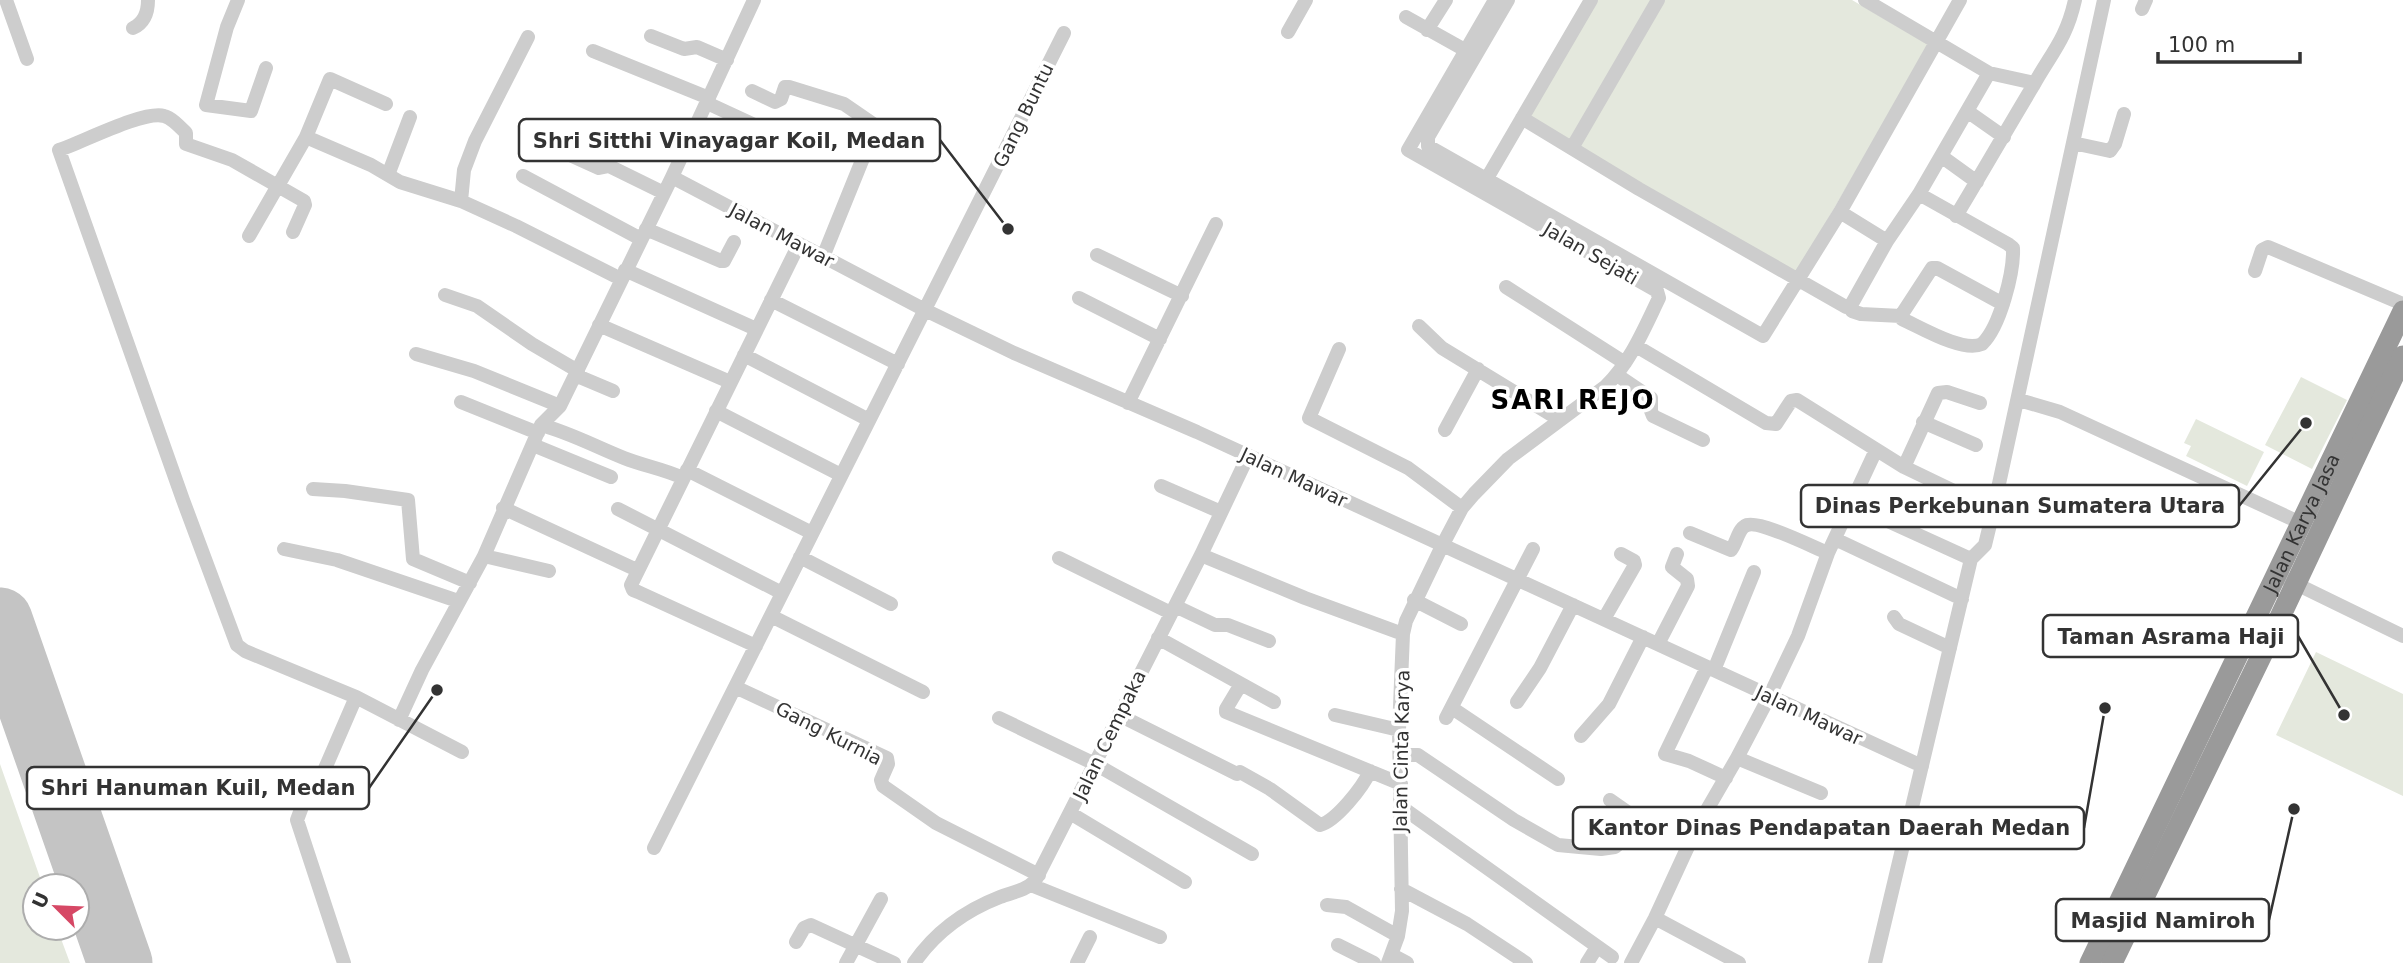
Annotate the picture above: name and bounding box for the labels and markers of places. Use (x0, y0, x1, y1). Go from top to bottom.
callout: Shri Sitthi Vinayagar Koil, Medan (519, 119, 940, 161)
callout: Dinas Perkebunan Sumatera Utara (1801, 485, 2239, 527)
callout: Taman Asrama Haji (2043, 615, 2298, 657)
callout: Shri Hanuman Kuil, Medan (27, 767, 369, 809)
callout: Kantor Dinas Pendapatan Daerah Medan (1573, 807, 2084, 849)
callout: Masjid Namiroh (2056, 899, 2269, 941)

